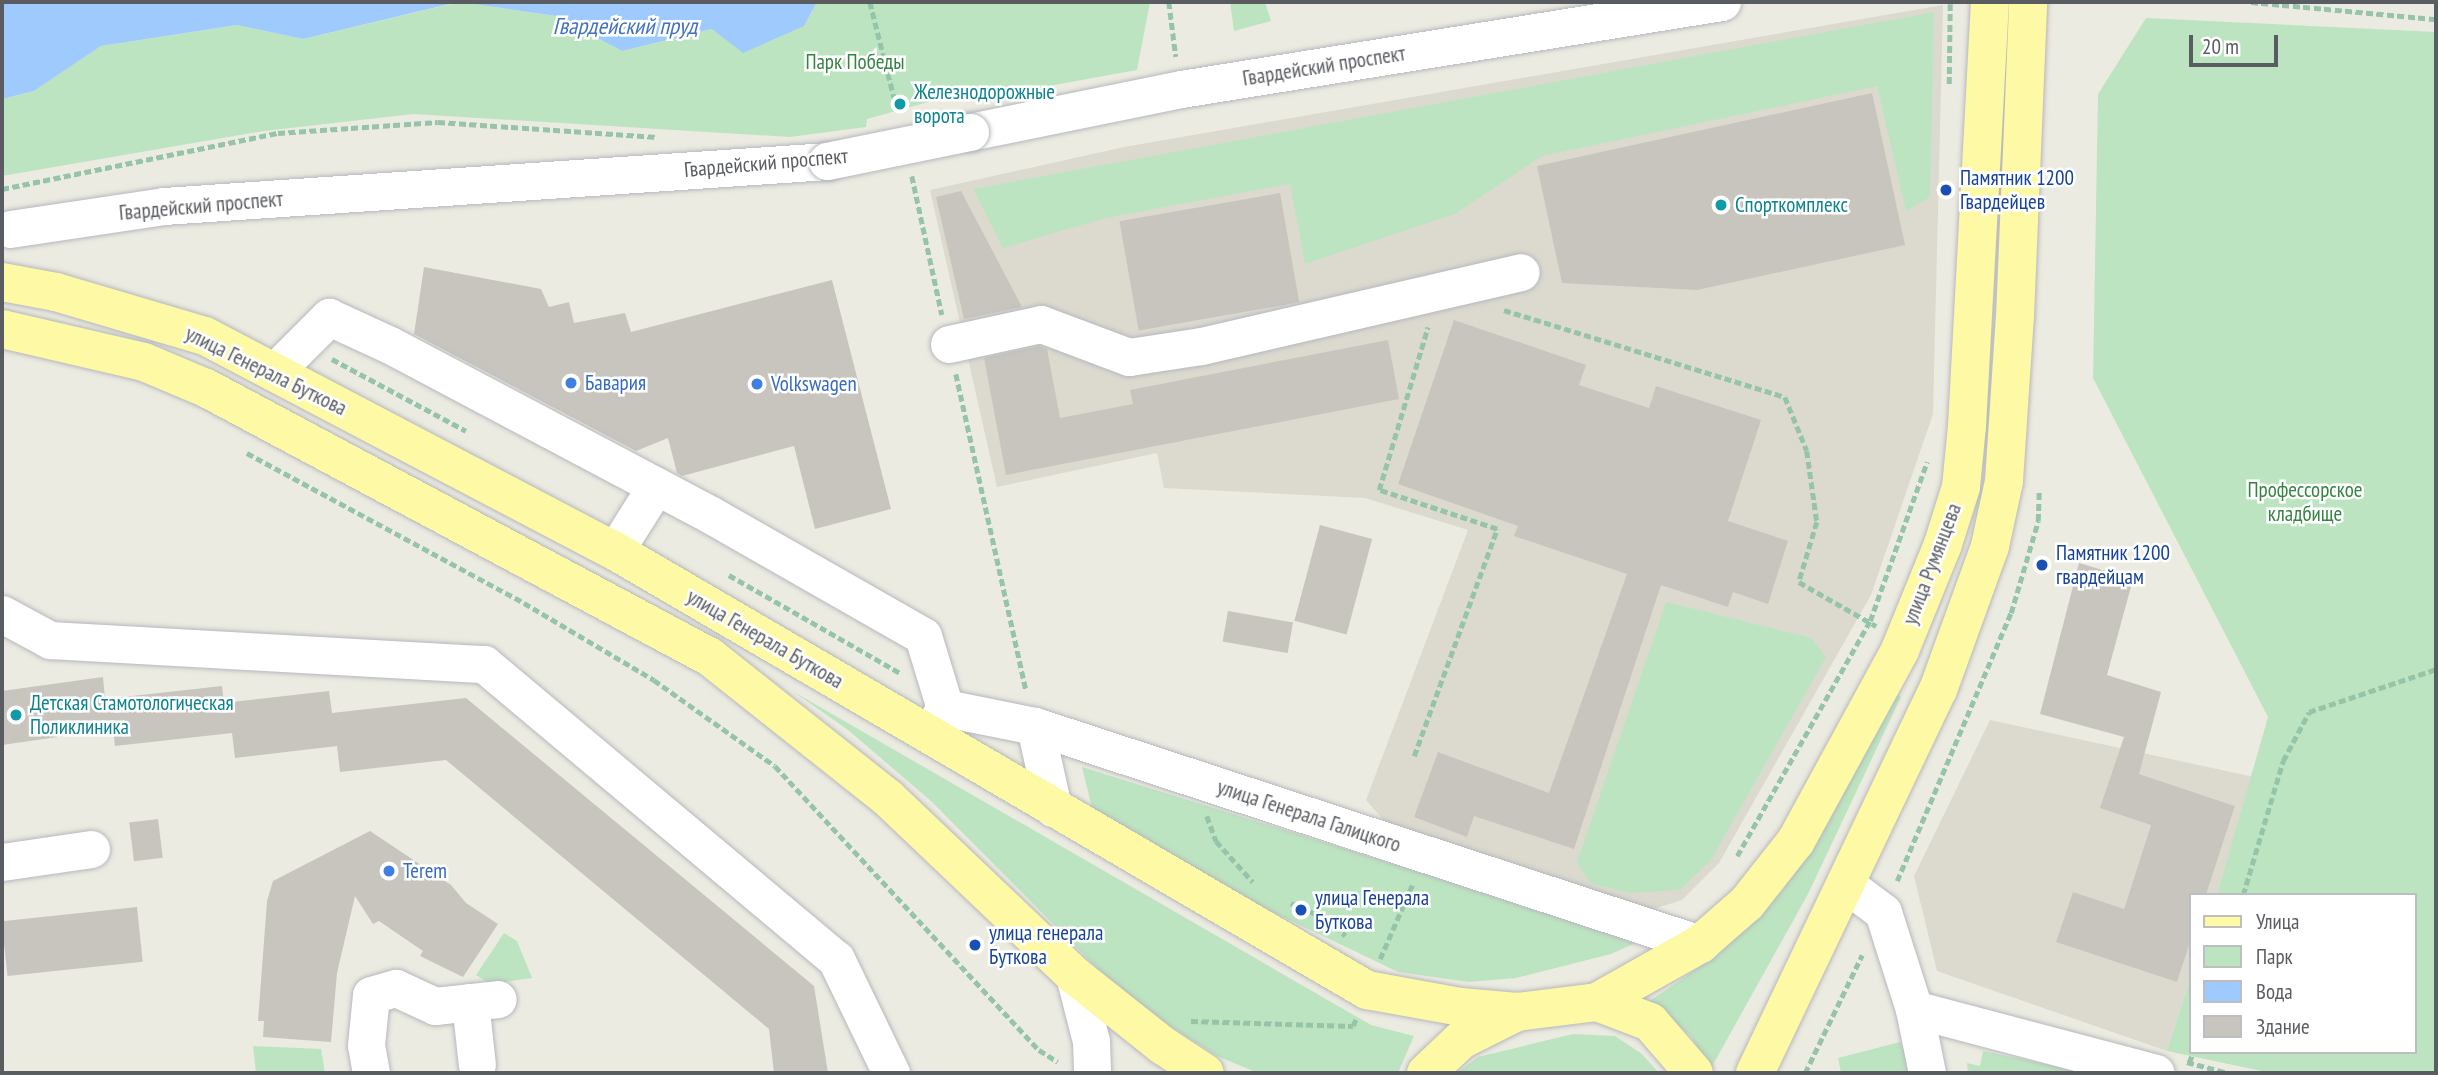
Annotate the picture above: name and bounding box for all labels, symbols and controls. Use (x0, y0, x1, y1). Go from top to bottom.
water label: Гвардейский пруд (553, 12, 697, 40)
scale bar (2193, 21, 2282, 65)
text: 20 m (2202, 33, 2239, 60)
street label: Гвардейский проспект (1241, 41, 1407, 91)
park label: Парк Победы (805, 49, 905, 75)
place label: Железнодорожные ворота (914, 79, 1055, 129)
marker: Железнодорожные ворота (892, 96, 908, 112)
street label: Гвардейский проспект (683, 143, 849, 183)
place label: Памятник 1200 Гвардейцев (1960, 165, 2074, 215)
marker: Памятник 1200 Гвардейцев (1938, 182, 1954, 198)
street label: Гвардейский проспект (118, 186, 284, 226)
place label: Спорткомплекс (1735, 192, 1848, 218)
marker: Спорткомплекс (1713, 197, 1729, 213)
street label: улица Генерала Буткова (181, 321, 351, 421)
place label: Бавария (585, 370, 646, 396)
place label: Volkswagen (771, 371, 857, 397)
marker: Бавария (563, 375, 579, 391)
marker: Volkswagen (749, 376, 765, 392)
park label: Профессорское кладбище (2248, 477, 2362, 527)
street label: улица Румянцева (1897, 500, 1967, 628)
place label: Памятник 1200 гвардейцам (2056, 540, 2170, 590)
marker: Памятник 1200 гвардейцам (2034, 557, 2050, 573)
street label: улица Генерала Буткова (682, 584, 848, 694)
place label: Детская Стамотологическая Поликлиника (30, 690, 234, 740)
marker: Детская Стамотологическая Поликлиника (8, 707, 24, 723)
street label: улица Генерала Галицкого (1214, 774, 1404, 858)
place label: Terem (403, 858, 447, 884)
marker: Terem (381, 863, 397, 879)
place label: улица Генерала Буткова (1315, 885, 1429, 935)
legend (2190, 893, 2417, 1054)
marker: улица Генерала Буткова (1293, 902, 1309, 918)
text: Улица (2256, 908, 2299, 935)
place label: улица генерала Буткова (989, 920, 1103, 970)
marker: улица генерала Буткова (967, 937, 983, 953)
text: Парк (2256, 943, 2293, 970)
text: Вода (2256, 978, 2293, 1005)
text: Здание (2256, 1013, 2310, 1040)

